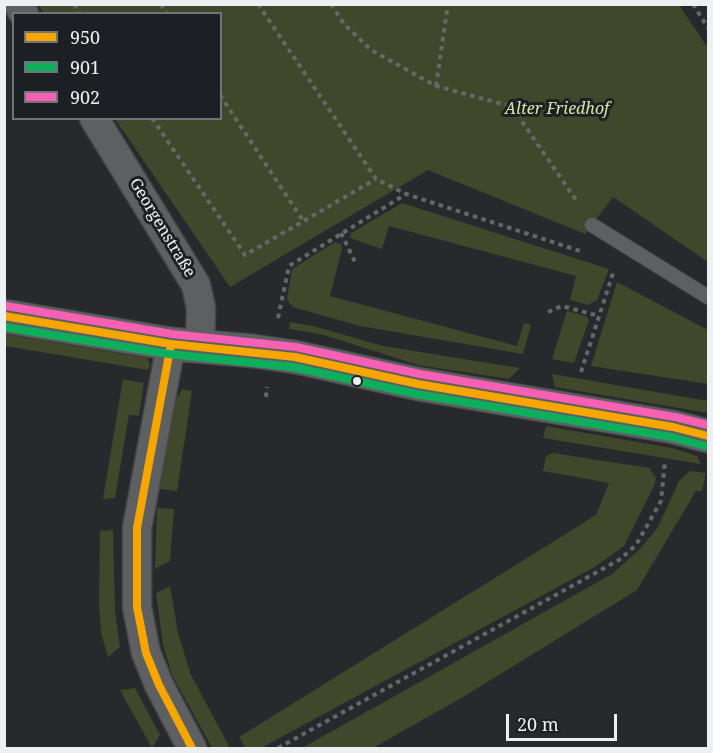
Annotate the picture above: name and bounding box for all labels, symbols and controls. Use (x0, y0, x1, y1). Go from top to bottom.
legend (12, 12, 222, 120)
text: 950 (70, 25, 100, 49)
text: 901 (70, 55, 100, 79)
text: 902 (70, 85, 100, 109)
park label: Alter Friedhof (505, 99, 609, 119)
street label: Georgenstraße (125, 175, 199, 281)
unlabelled marker (351, 375, 363, 387)
scale bar (509, 702, 620, 740)
text: 20 m (517, 712, 559, 736)

